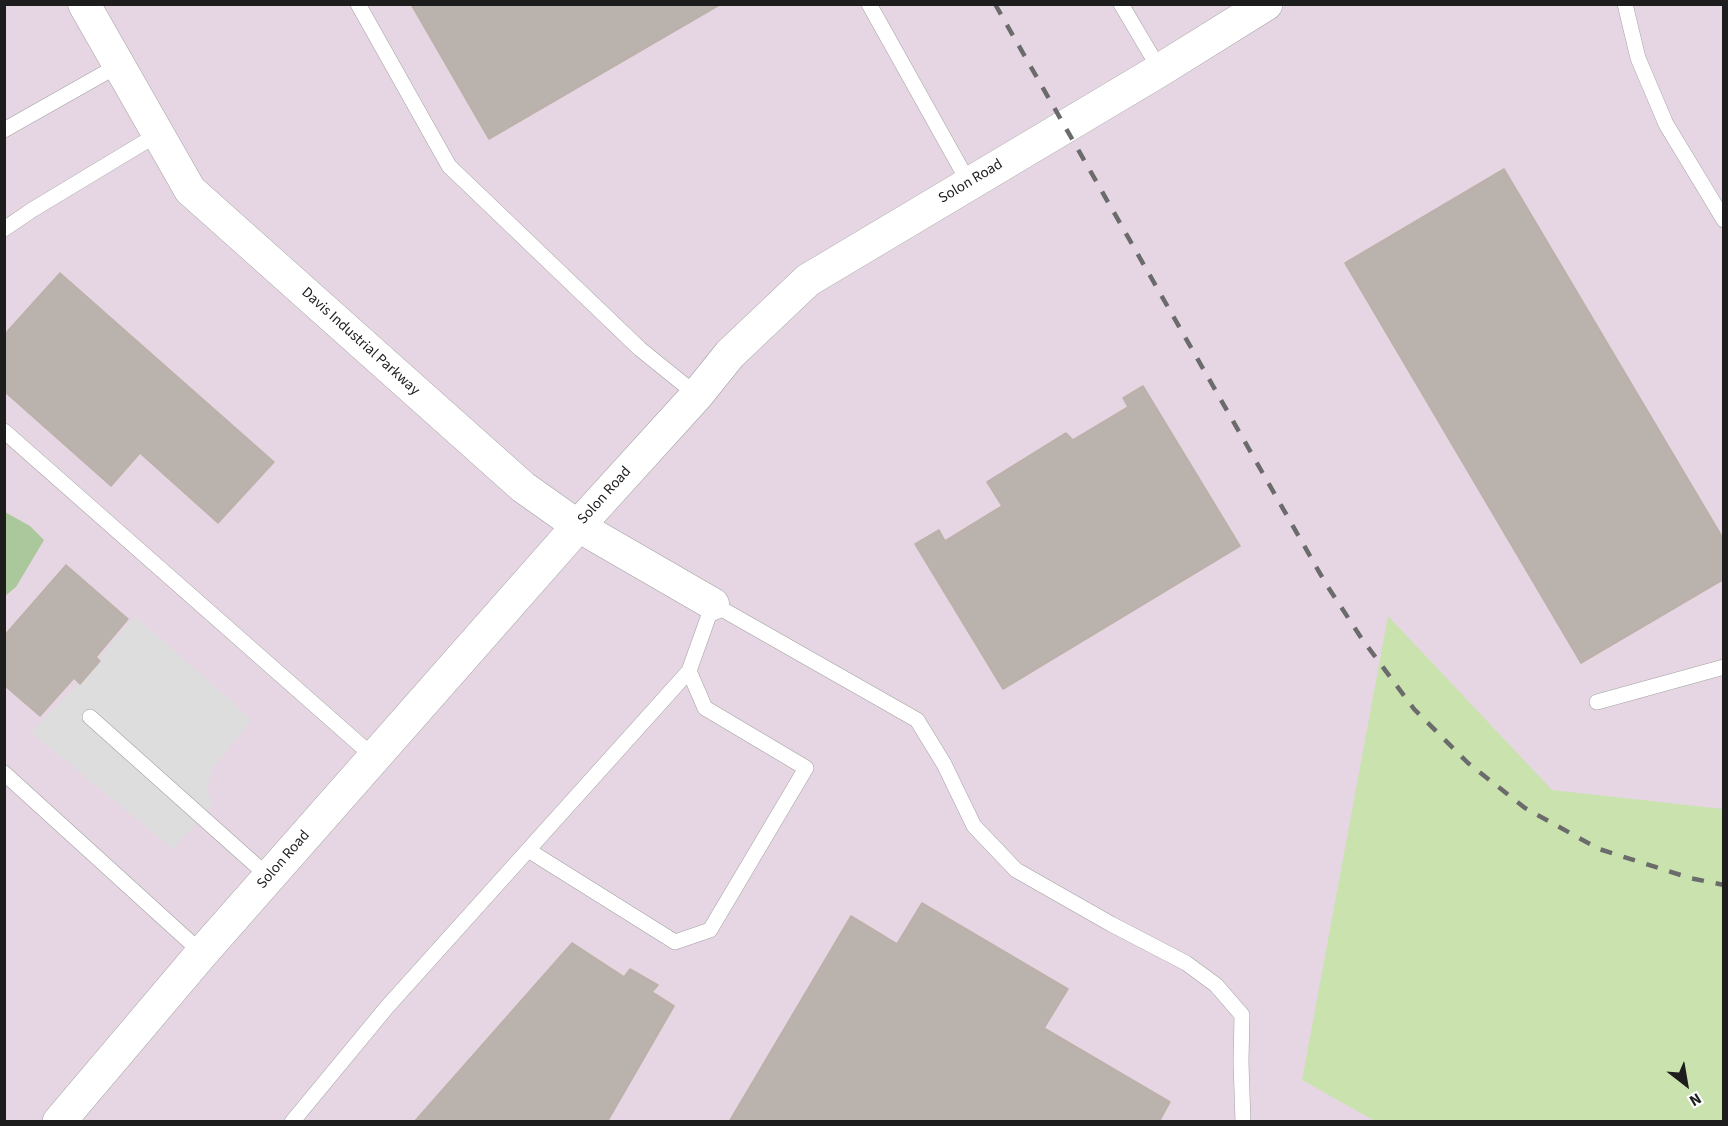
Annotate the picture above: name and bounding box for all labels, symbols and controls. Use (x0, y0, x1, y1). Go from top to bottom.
street label: Solon Road (936, 156, 1006, 208)
street label: Davis Industrial Parkway (297, 284, 423, 400)
street label: Solon Road (574, 463, 636, 529)
street label: Solon Road (254, 827, 314, 893)
north arrow (1656, 1054, 1716, 1114)
text: N (1685, 1087, 1706, 1112)

